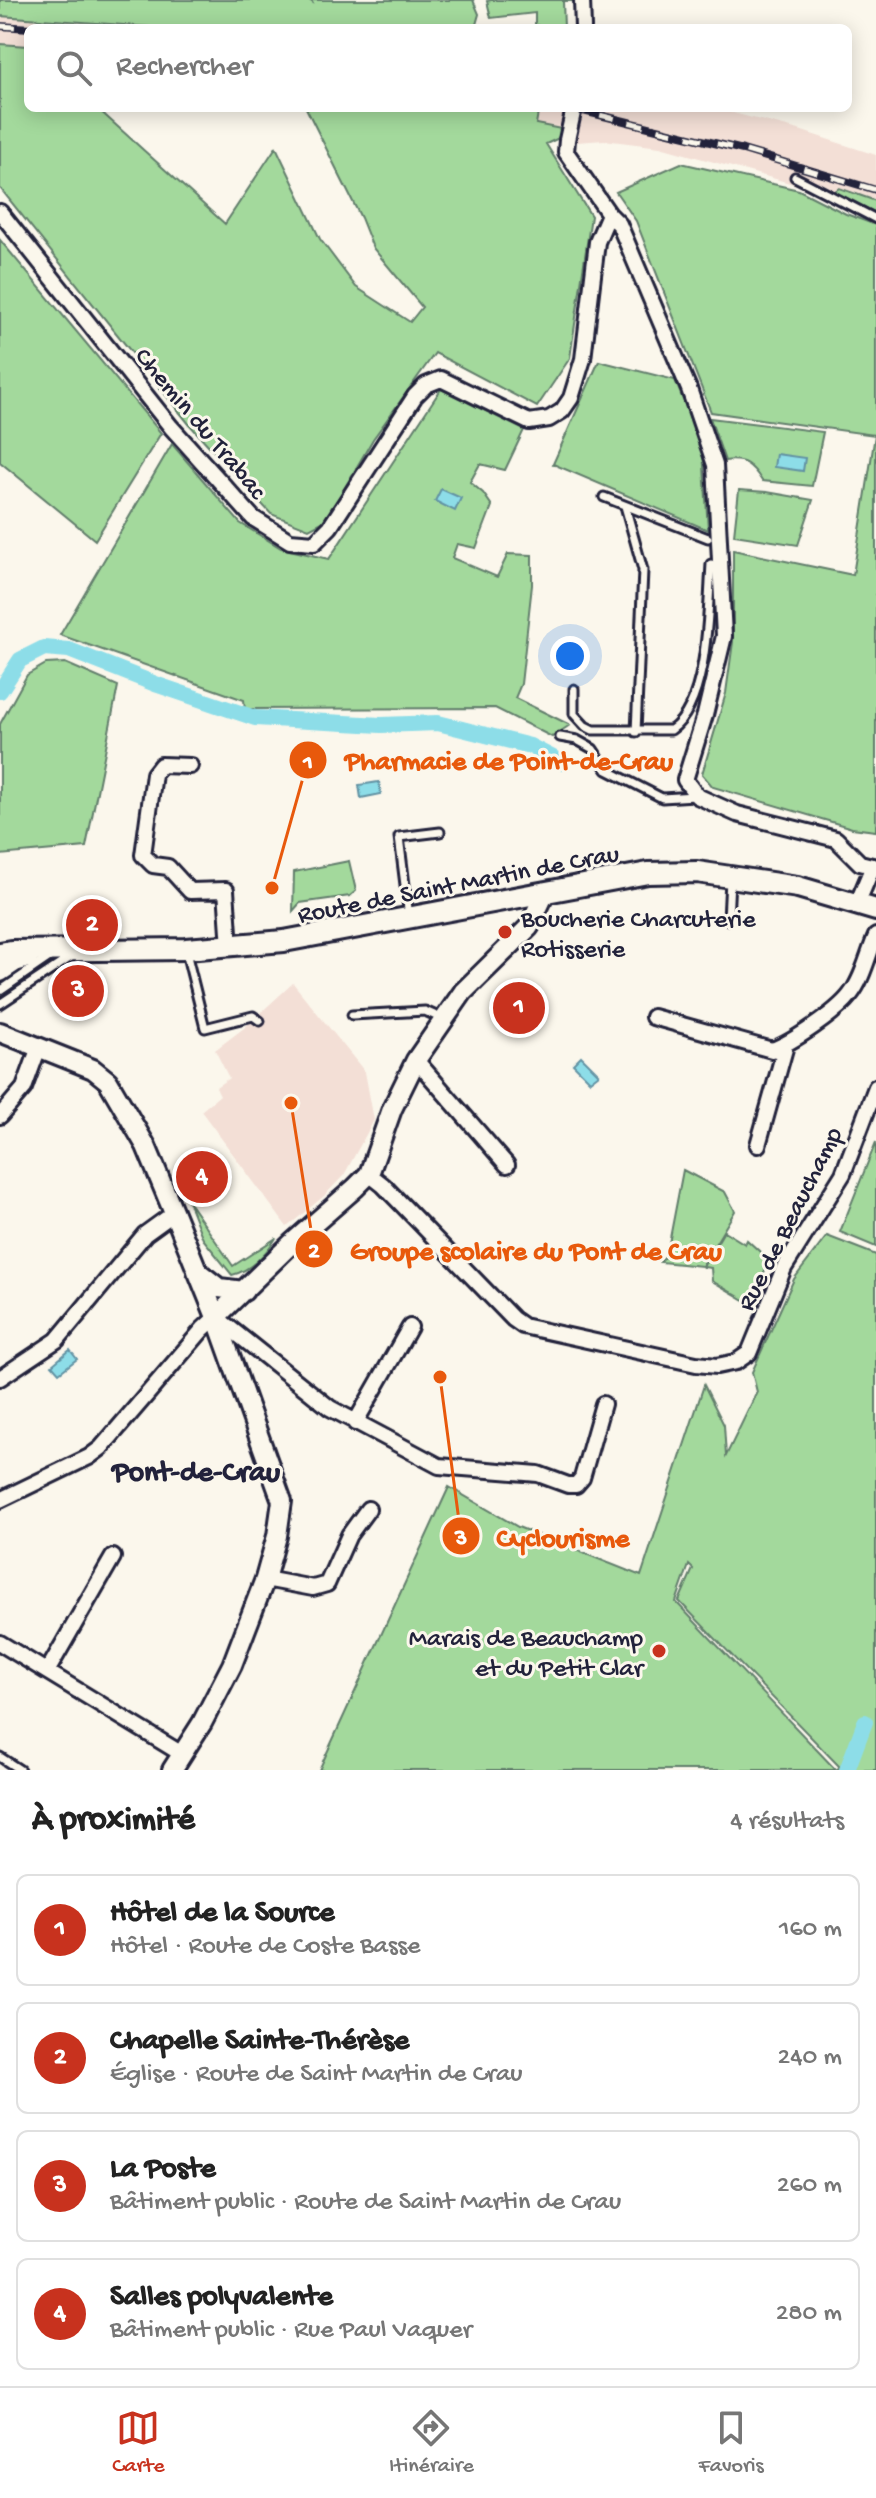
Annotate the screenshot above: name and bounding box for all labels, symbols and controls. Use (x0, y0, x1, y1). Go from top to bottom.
search box (24, 24, 852, 112)
icon: search (52, 46, 96, 90)
text: Rechercher (116, 51, 252, 86)
street label: Chemin du Trabac (126, 343, 272, 508)
your location (550, 636, 590, 676)
callout: Pharmacie de Point-de-Crau (288, 734, 689, 786)
text: Pharmacie de Point-de-Crau (343, 747, 674, 780)
text: 1 (302, 749, 313, 778)
street label: Route de Saint Martin de Crau (296, 840, 622, 933)
pin: 2 (66, 895, 118, 955)
place label: Boucherie Charcuterie Rotisserie (520, 906, 756, 967)
marker: Boucherie Charcuterie Rotisserie (496, 923, 514, 941)
pin: 3 (52, 961, 104, 1021)
pin: 1 (493, 978, 545, 1038)
street label: Rue de Beauchamp (732, 1123, 852, 1317)
pin: 4 (176, 1147, 228, 1207)
callout: Groupe scolaire du Pont de Crau (294, 1223, 738, 1275)
text: Groupe scolaire du Pont de Crau (350, 1237, 723, 1270)
text: 2 (308, 1238, 320, 1267)
district label: Pont-de-Crau (110, 1457, 281, 1492)
callout: Cyclourisme (441, 1510, 646, 1562)
text: Cyclourisme (497, 1524, 631, 1557)
text: 3 (454, 1525, 467, 1554)
place label: Marais de Beauchamp et du Petit Clar (409, 1625, 646, 1686)
marker: Marais de Beauchamp et du Petit Clar (650, 1642, 668, 1660)
text: À proximité (32, 1802, 195, 1842)
text: 4 résultats (730, 1807, 844, 1838)
text: Hôtel de la Source (110, 1897, 335, 1932)
text: 1 (55, 1915, 65, 1946)
text: 160 m (779, 1915, 842, 1946)
text: Hôtel · Route de Coste Basse (110, 1932, 421, 1963)
text: Chapelle Sainte-Thérèse (110, 2025, 409, 2060)
text: 2 (54, 2043, 66, 2074)
text: 240 m (778, 2043, 842, 2074)
text: Église · Route de Saint Martin de Crau (110, 2060, 523, 2091)
text: La Poste (110, 2153, 216, 2188)
text: 3 (53, 2171, 67, 2202)
text: 260 m (777, 2171, 842, 2202)
text: Bâtiment public · Route de Saint Martin de Crau (110, 2188, 621, 2219)
text: Salles polyvalente (110, 2281, 333, 2316)
text: 4 (54, 2299, 66, 2330)
text: 280 m (776, 2299, 842, 2330)
text: Bâtiment public · Rue Paul Vaquer (110, 2316, 472, 2347)
tab: Carte (112, 2406, 165, 2480)
tab: Itinéraire (389, 2406, 474, 2480)
tab: Favoris (698, 2406, 764, 2480)

